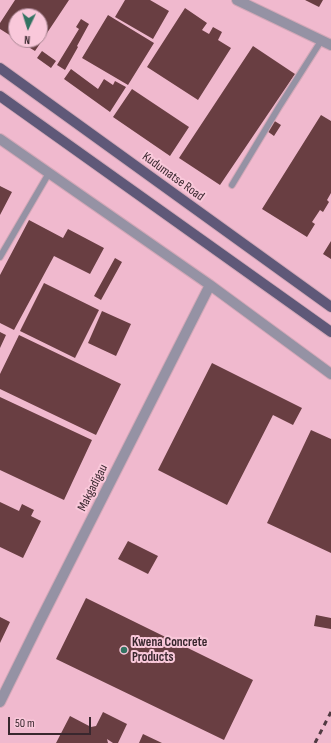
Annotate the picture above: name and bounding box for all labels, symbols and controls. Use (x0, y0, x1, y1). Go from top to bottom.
north arrow (8, 8, 48, 48)
text: N (24, 33, 31, 46)
street label: Kudumatse Road (139, 149, 207, 205)
street label: Makgadigau (75, 462, 111, 514)
place label: Kwena Concrete Products (132, 635, 207, 666)
marker: Kwena Concrete Products (119, 645, 129, 655)
scale bar (10, 709, 93, 735)
text: 50 m (15, 716, 35, 731)

